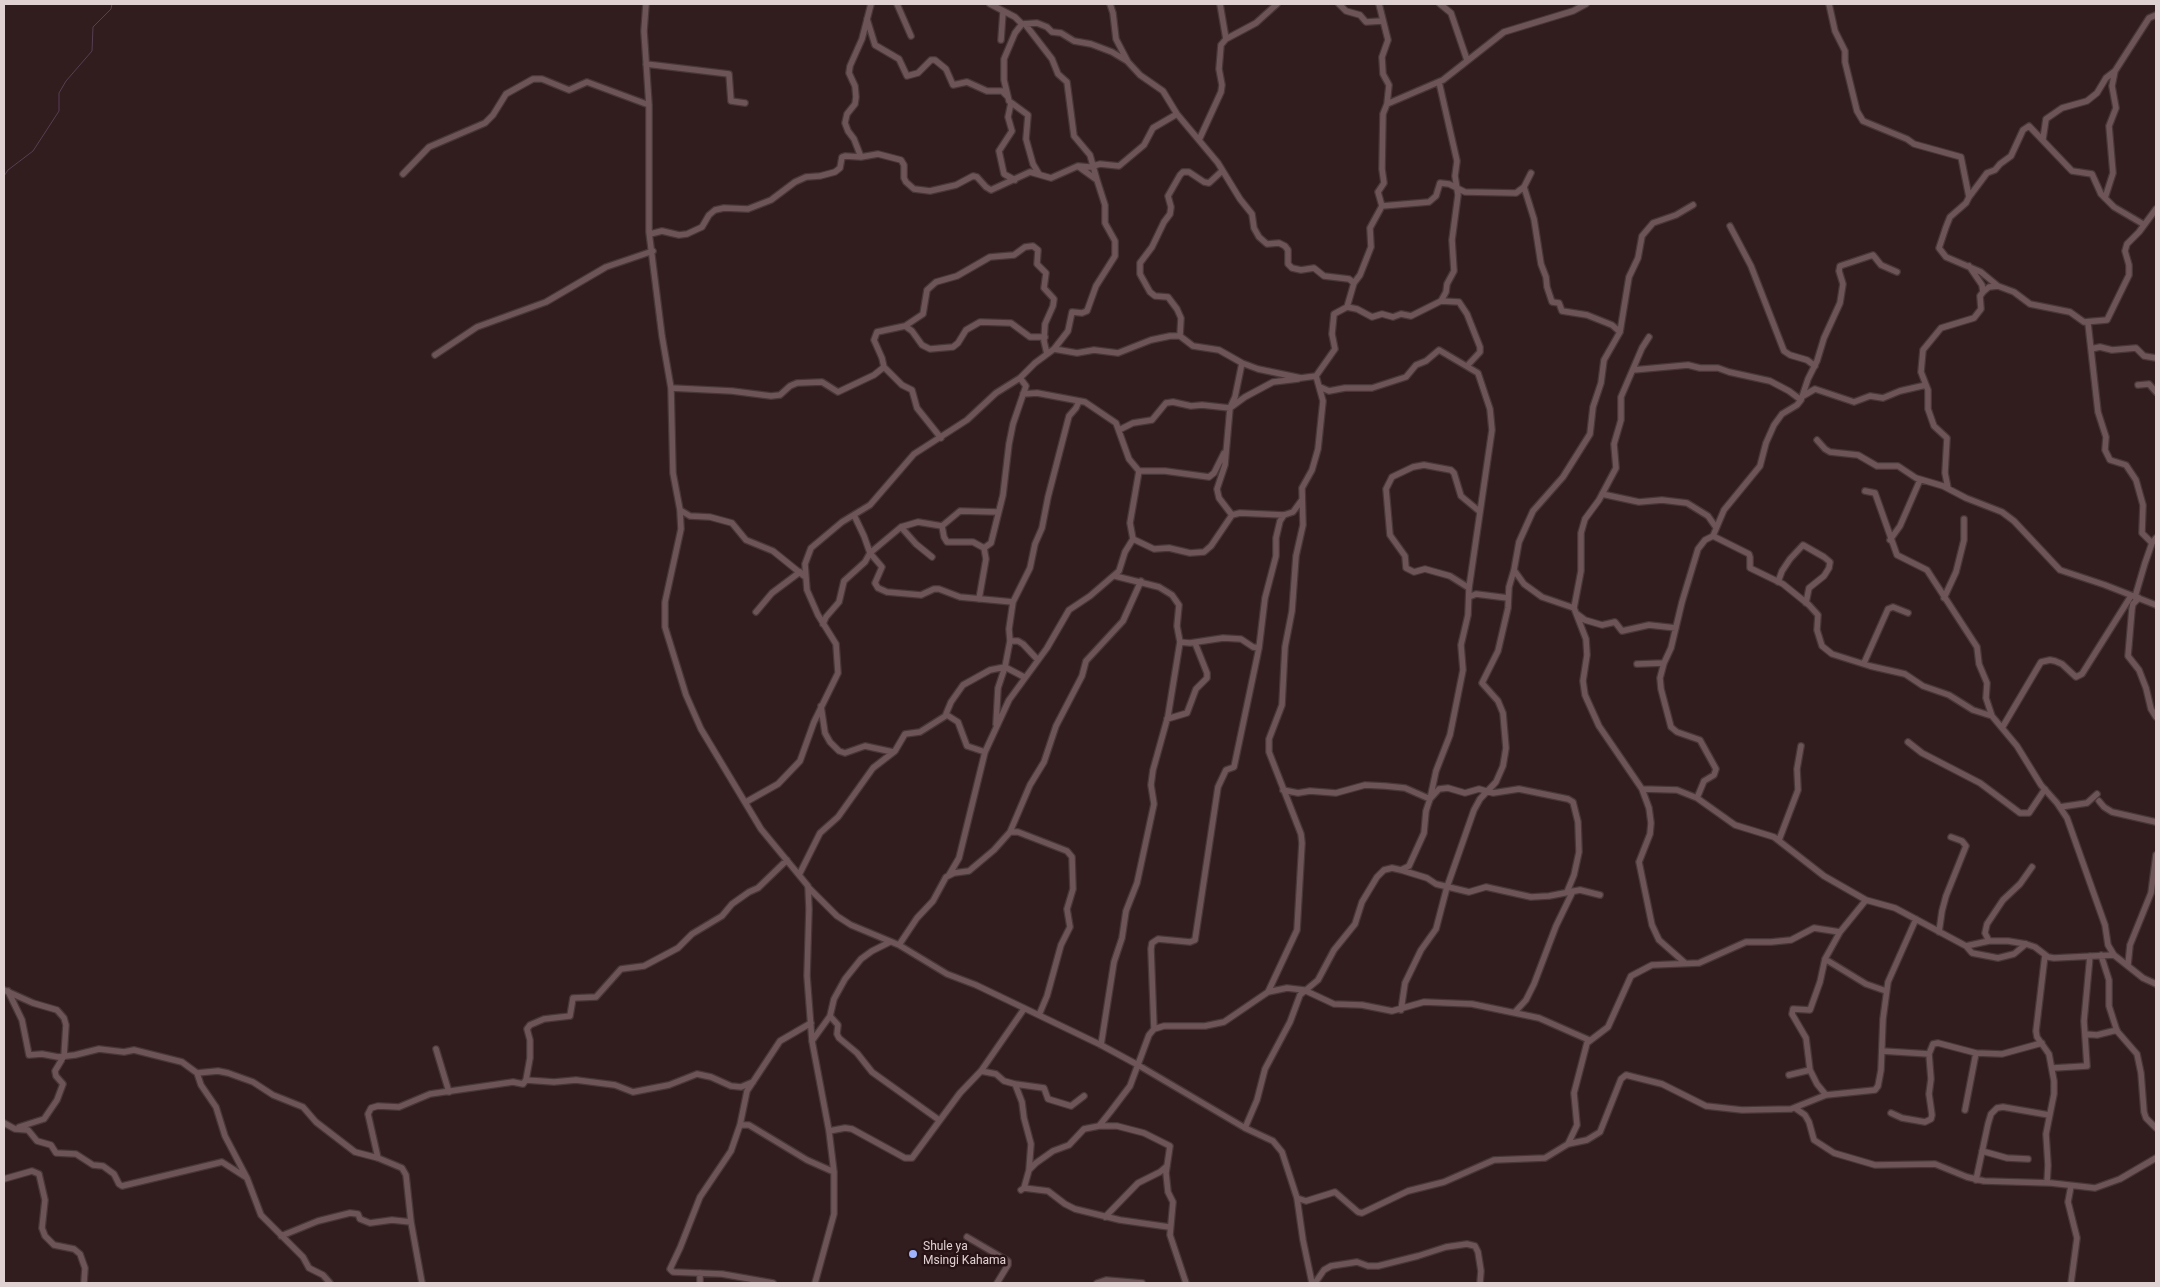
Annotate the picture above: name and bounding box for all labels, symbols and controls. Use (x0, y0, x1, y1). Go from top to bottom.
place label: Shule ya Msingi Kahama (923, 1240, 1006, 1268)
marker: Shule ya Msingi Kahama (907, 1248, 919, 1260)

